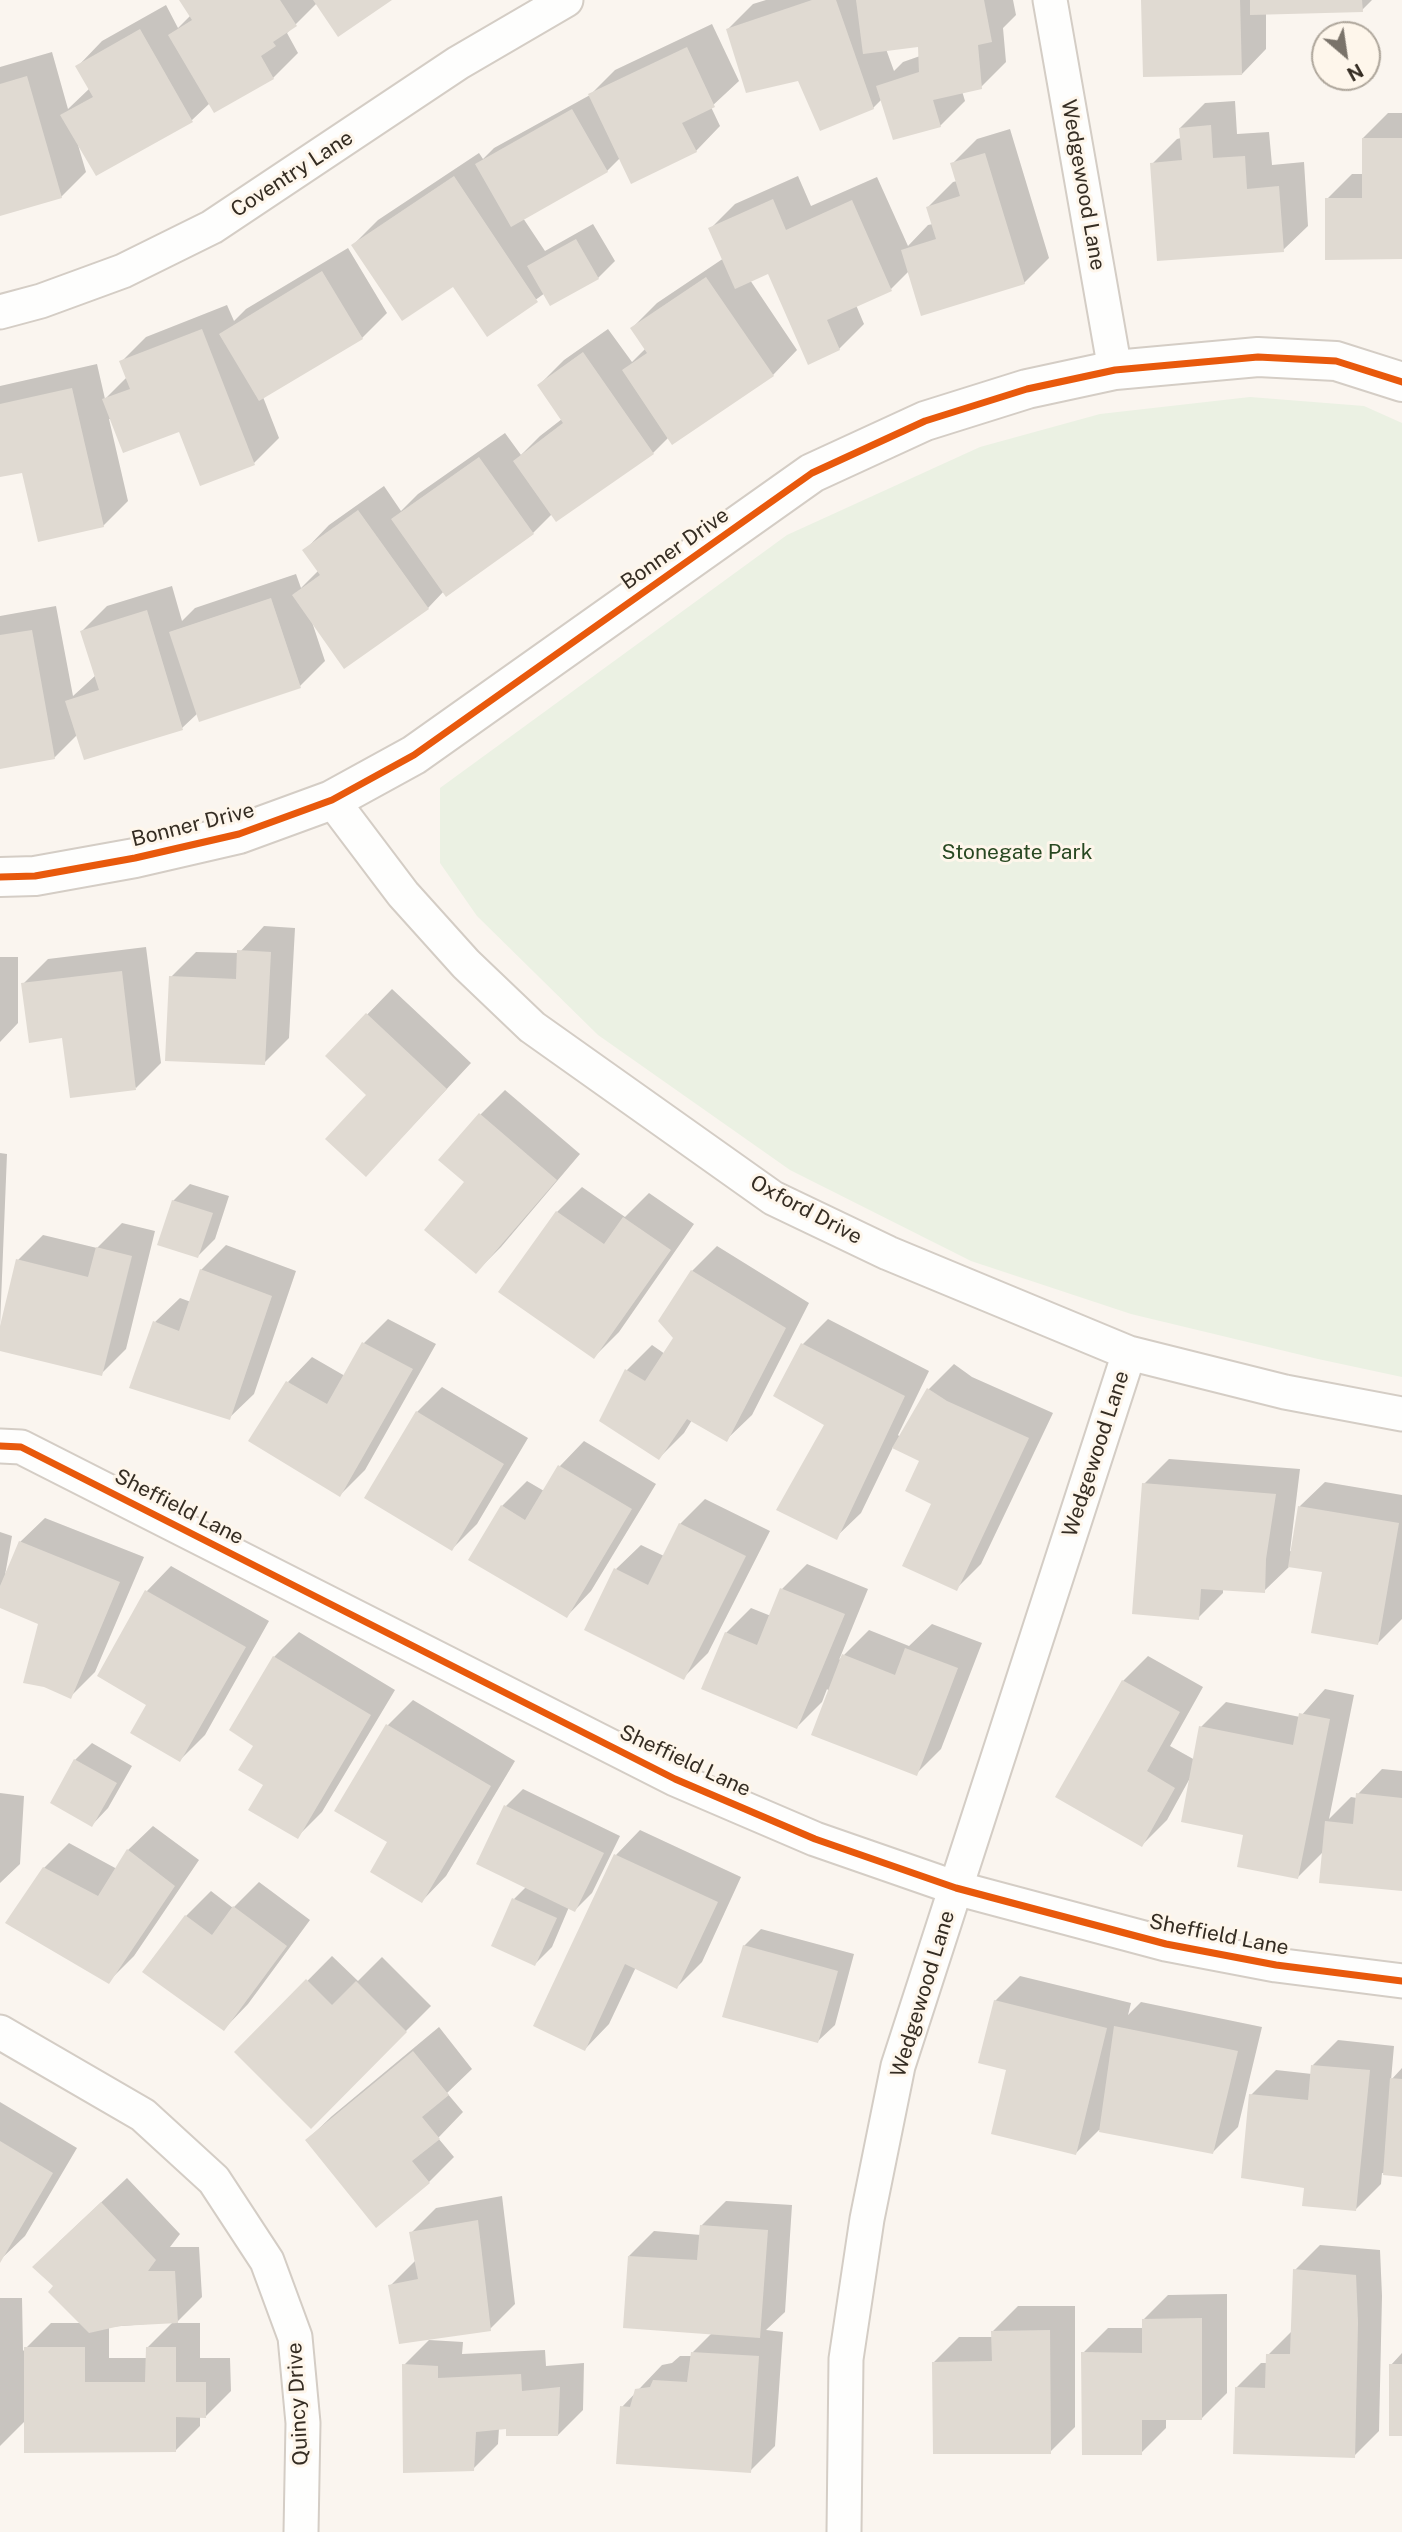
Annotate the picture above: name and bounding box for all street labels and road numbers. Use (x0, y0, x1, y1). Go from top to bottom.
street label: Wedgewood Lane (1056, 98, 1110, 272)
street label: Coventry Lane (226, 125, 358, 223)
street label: Bonner Drive (616, 503, 734, 595)
street label: Bonner Drive (129, 798, 257, 852)
street label: Oxford Drive (746, 1170, 866, 1250)
street label: Wedgewood Lane (1057, 1368, 1135, 1540)
street label: Sheffield Lane (110, 1464, 248, 1550)
street label: Sheffield Lane (616, 1720, 754, 1802)
street label: Wedgewood Lane (886, 1908, 960, 2080)
street label: Sheffield Lane (1147, 1909, 1291, 1961)
street label: Quincy Drive (282, 2342, 314, 2466)

